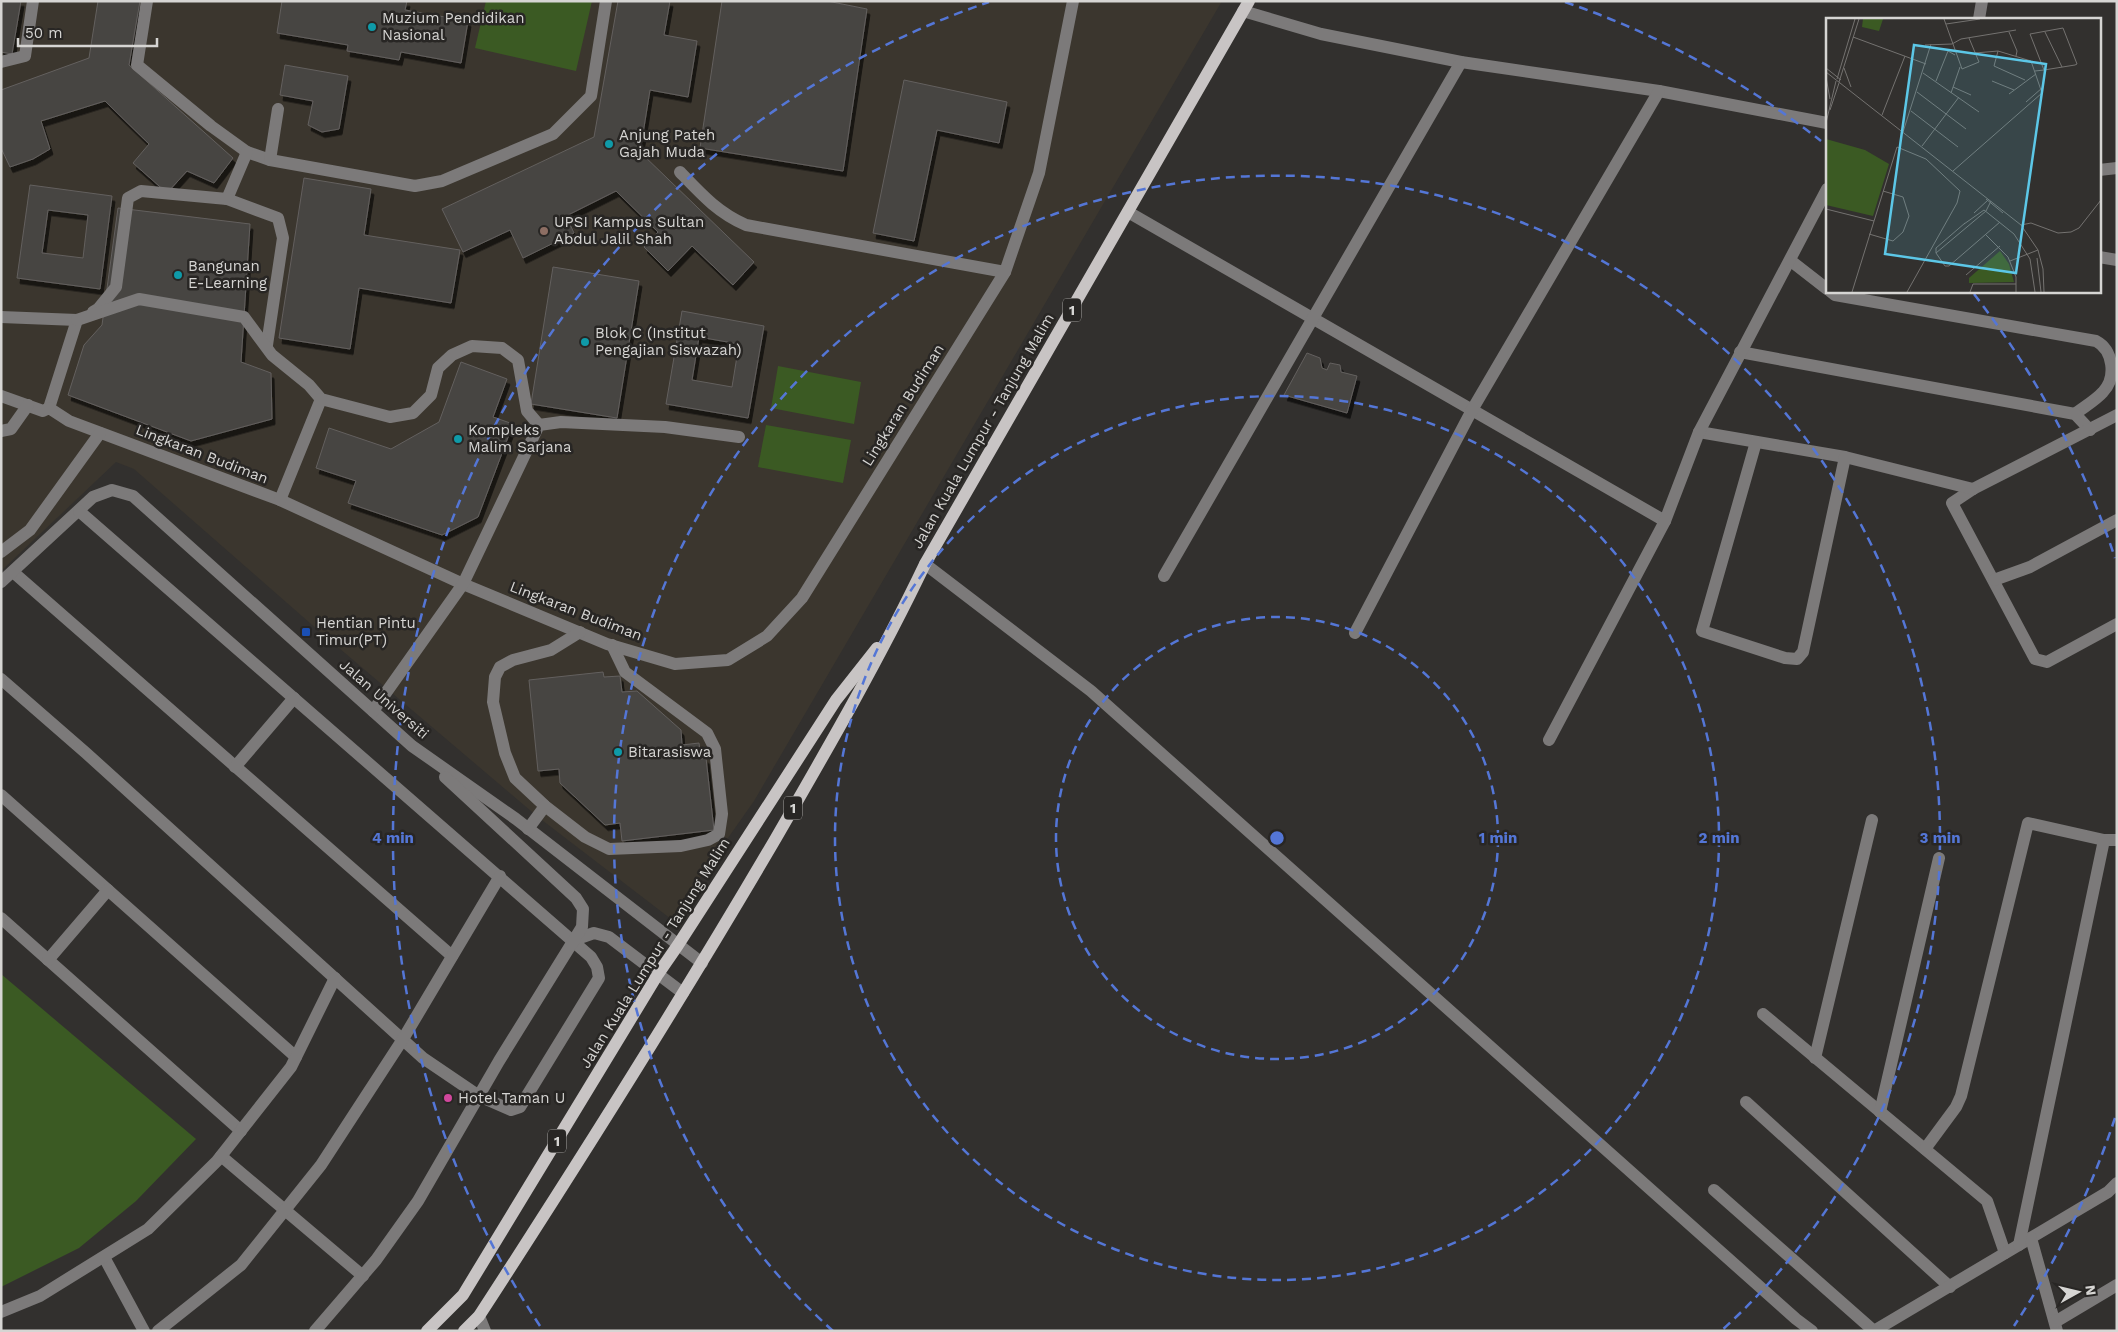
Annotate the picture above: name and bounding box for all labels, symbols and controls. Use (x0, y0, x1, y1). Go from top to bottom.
place label: Muzium Pendidikan Nasional (382, 9, 525, 44)
scale bar (18, 15, 156, 47)
inset map (1826, 18, 2100, 292)
marker: Muzium Pendidikan Nasional (366, 21, 378, 33)
text: 50 m (25, 24, 62, 42)
place label: Anjung Pateh Gajah Muda (619, 126, 715, 161)
marker: Anjung Pateh Gajah Muda (603, 138, 615, 150)
place label: UPSI Kampus Sultan Abdul Jalil Shah (554, 213, 704, 248)
marker: UPSI Kampus Sultan Abdul Jalil Shah (538, 225, 550, 237)
place label: Bangunan E-Learning (188, 257, 267, 292)
marker: Bangunan E-Learning (172, 269, 184, 281)
road number: 1 (1063, 298, 1081, 322)
street label: Jalan Kuala Lumpur - Tanjung Malim (908, 310, 1058, 552)
place label: Blok C (Institut Pengajian Siswazah) (595, 324, 742, 359)
marker: Blok C (Institut Pengajian Siswazah) (579, 336, 591, 348)
street label: Lingkaran Budiman (858, 341, 948, 469)
street label: Lingkaran Budiman (133, 420, 271, 488)
place label: Kompleks Malim Sarjana (468, 421, 572, 456)
marker: Kompleks Malim Sarjana (452, 433, 464, 445)
street label: Lingkaran Budiman (507, 577, 645, 645)
place label: Hentian Pintu Timur(PT) (316, 614, 416, 649)
marker: Hentian Pintu Timur(PT) (300, 626, 312, 638)
street label: Jalan Universiti (336, 655, 432, 743)
place label: Bitarasiswa (628, 743, 712, 761)
marker: Bitarasiswa (612, 746, 624, 758)
road number: 1 (784, 796, 802, 820)
text: 4 min (372, 829, 414, 847)
centre of rings (1268, 829, 1286, 847)
text: 1 min (1479, 829, 1517, 847)
text: 2 min (1698, 829, 1740, 847)
text: 3 min (1920, 829, 1960, 847)
street label: Jalan Kuala Lumpur - Tanjung Malim (576, 834, 734, 1072)
place label: Hotel Taman U (458, 1089, 565, 1107)
marker: Hotel Taman U (442, 1092, 454, 1104)
road number: 1 (548, 1130, 566, 1152)
north arrow (2053, 1267, 2103, 1317)
text: N (2082, 1284, 2100, 1296)

